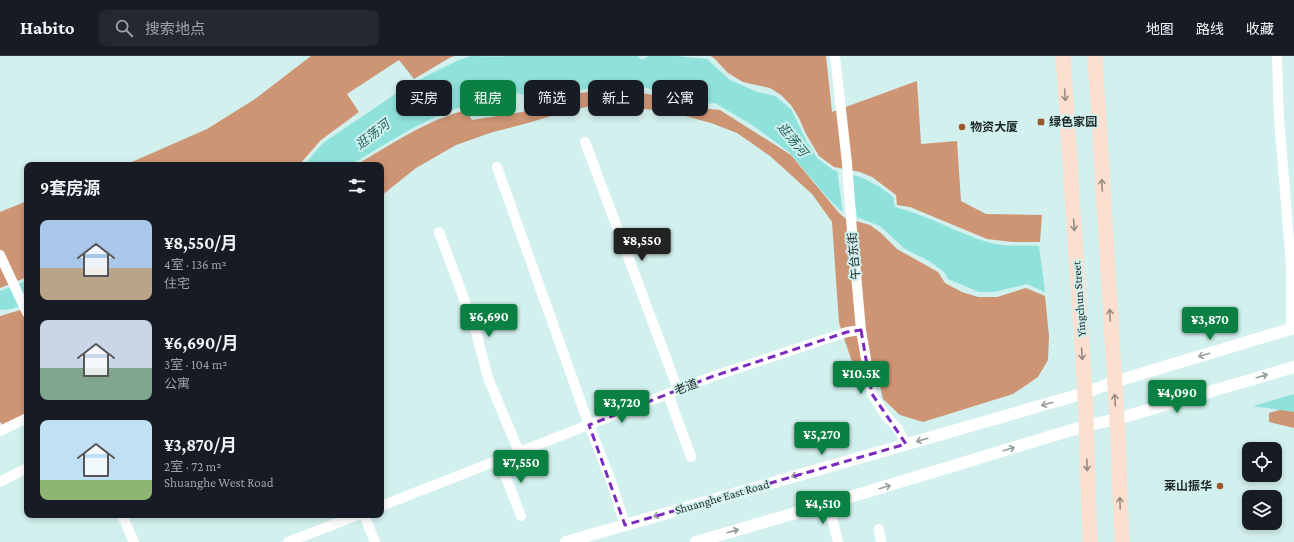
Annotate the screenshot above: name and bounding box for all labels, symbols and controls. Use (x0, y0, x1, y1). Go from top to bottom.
search box (99, 10, 379, 46)
text: Habito (20, 17, 75, 38)
icon: search (113, 17, 135, 39)
text: 搜索地点 (145, 21, 205, 37)
text: 地图 (1146, 21, 1174, 37)
text: 路线 (1196, 21, 1224, 37)
text: 收藏 (1246, 21, 1274, 37)
chip: 买房 (396, 80, 452, 116)
chip: 租房 (460, 80, 516, 116)
chip: 筛选 (524, 80, 580, 116)
chip: 新上 (588, 80, 644, 116)
chip: 公寓 (652, 80, 708, 116)
one-way arrow (1062, 88, 1069, 101)
water label: 逛荡河 (352, 115, 395, 152)
place label: 绿色家园 (1049, 115, 1097, 129)
marker: 绿色家园 (1036, 117, 1046, 127)
water label: 逛荡河 (775, 119, 813, 162)
place label: 物资大厦 (970, 120, 1018, 134)
marker: 物资大厦 (957, 122, 967, 132)
icon: filters (346, 175, 368, 197)
text: 9套房源 (40, 179, 100, 198)
one-way arrow (1099, 179, 1106, 192)
one-way arrow (1071, 218, 1078, 231)
pin: ¥8,550 (609, 228, 675, 262)
street label: 午台东街 (845, 231, 863, 281)
text: ¥8,550 (623, 233, 661, 248)
text: ¥8,550/月 (164, 234, 238, 253)
icon: home (72, 236, 120, 284)
text: 4室 · 136 m² (164, 257, 227, 272)
street label: Yingchun Street (1069, 260, 1089, 337)
text: 住宅 (164, 276, 190, 291)
pin: ¥6,690 (456, 304, 522, 338)
pin: ¥3,870 (1177, 307, 1243, 341)
text: ¥6,690 (469, 309, 509, 324)
one-way arrow (1106, 309, 1114, 322)
text: ¥3,870 (1191, 312, 1229, 327)
text: ¥6,690/月 (164, 334, 239, 353)
icon: home (72, 336, 120, 384)
one-way arrow (1079, 347, 1086, 360)
one-way arrow (1197, 352, 1210, 359)
text: 3室 · 104 m² (164, 357, 227, 372)
pin: ¥10.5K (828, 361, 894, 395)
text: ¥10.5K (842, 366, 880, 381)
one-way arrow (1255, 372, 1268, 379)
text: 公寓 (164, 376, 190, 391)
street label: 老道 (672, 376, 700, 398)
pin: ¥4,090 (1144, 380, 1210, 414)
text: ¥4,090 (1157, 385, 1197, 400)
pin: ¥3,720 (589, 390, 655, 424)
one-way arrow (1112, 394, 1119, 407)
text: ¥3,720 (603, 395, 641, 410)
one-way arrow (1041, 401, 1054, 408)
pin: ¥5,270 (789, 422, 855, 456)
text: ¥5,270 (803, 427, 841, 442)
icon: home (72, 436, 120, 484)
text: ¥3,870/月 (164, 436, 237, 455)
one-way arrow (916, 437, 929, 444)
map controls (1242, 442, 1282, 530)
button: locate (1242, 442, 1282, 482)
one-way arrow (1003, 445, 1016, 452)
pin: ¥7,550 (488, 450, 554, 484)
text: ¥7,550 (502, 455, 540, 470)
one-way arrow (1083, 458, 1091, 471)
text: 2室 · 72 m² (164, 459, 221, 474)
one-way arrow (791, 472, 804, 479)
text: Shuanghe West Road (164, 475, 274, 490)
street label: Shuanghe East Road (673, 477, 771, 517)
place label: 莱山振华 (1164, 479, 1212, 493)
marker: 莱山振华 (1215, 481, 1225, 491)
one-way arrow (878, 483, 891, 490)
button: layers (1242, 490, 1282, 530)
pin: ¥4,510 (790, 491, 856, 525)
text: ¥4,510 (805, 496, 841, 511)
one-way arrow (1117, 497, 1124, 510)
one-way arrow (652, 512, 665, 519)
one-way arrow (727, 527, 740, 534)

